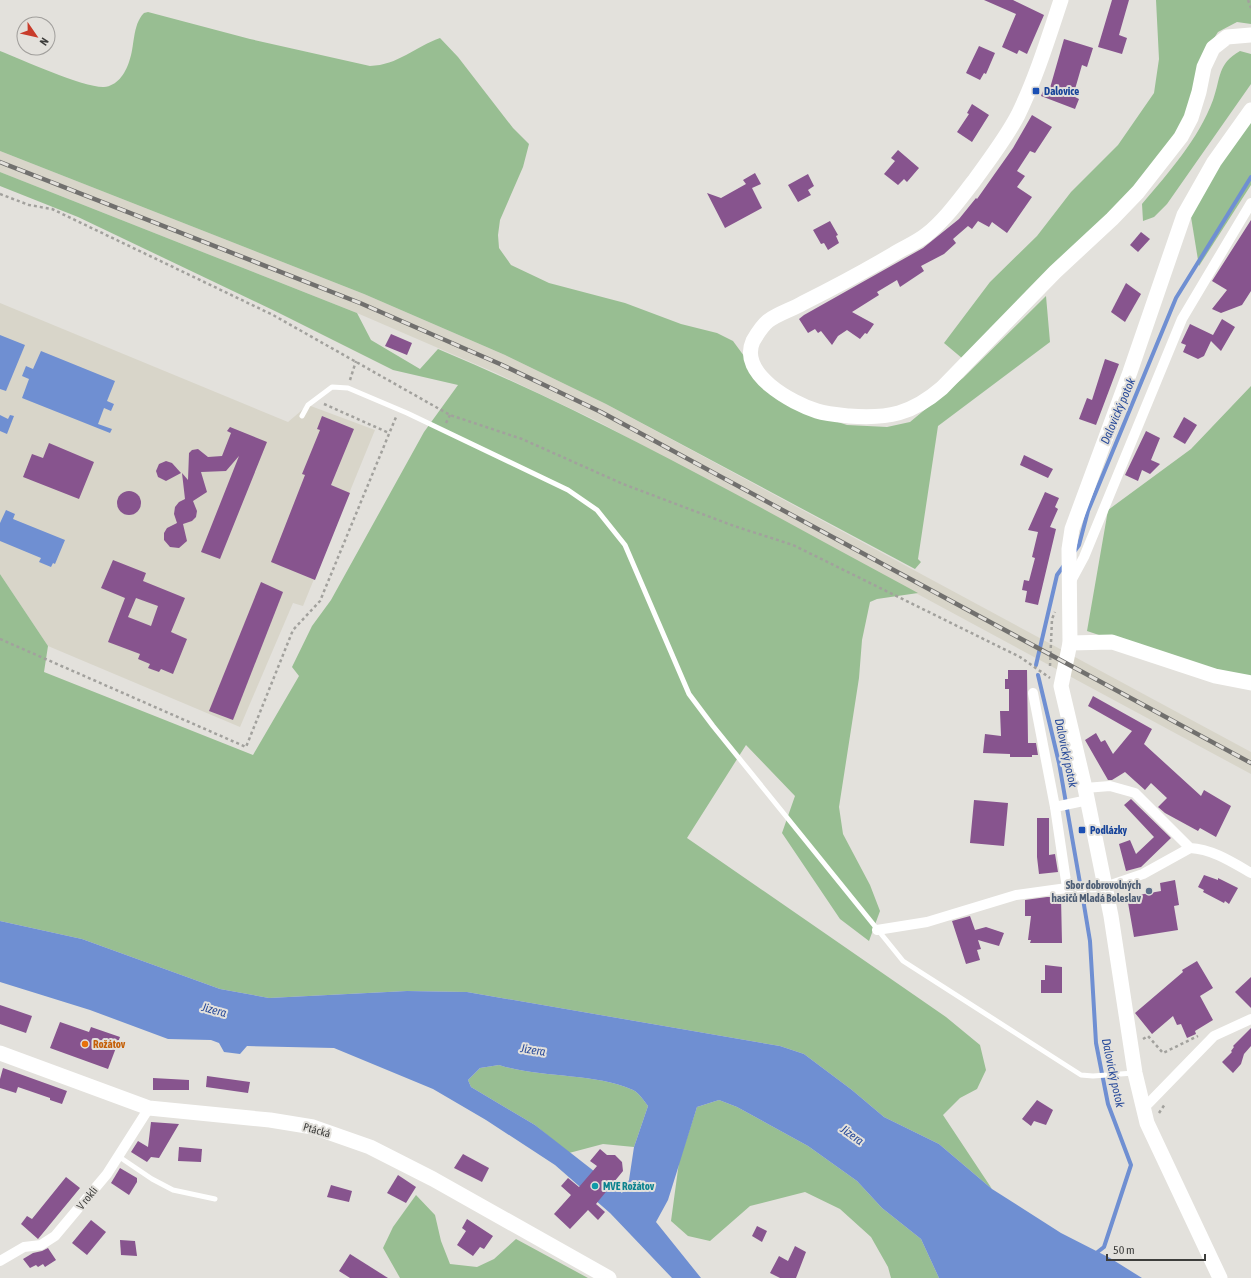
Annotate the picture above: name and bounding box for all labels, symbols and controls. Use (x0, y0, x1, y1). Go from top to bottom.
north arrow (16, 16, 56, 56)
text: N (37, 36, 51, 48)
place label: Dalovice (1044, 85, 1079, 97)
marker: Dalovice (1031, 86, 1041, 96)
water label: Dalovický potok (1098, 375, 1138, 446)
water label: Dalovický potok (1052, 717, 1080, 790)
place label: Podlázky (1090, 824, 1127, 836)
marker: Podlázky (1077, 825, 1087, 835)
place label: Sbor dobrovolných hasičů Mladá Boleslav (1051, 879, 1141, 904)
marker: Sbor dobrovolných hasičů Mladá Boleslav (1144, 886, 1154, 896)
water label: Jizera (199, 1000, 228, 1020)
water label: Dalovický potok (1099, 1037, 1127, 1110)
place label: Rožátov (93, 1038, 126, 1050)
marker: Rožátov (80, 1039, 90, 1049)
water label: Jizera (519, 1041, 547, 1059)
street label: Ptácká (302, 1120, 332, 1140)
water label: Jizera (837, 1121, 867, 1148)
place label: MVE Rožátov (603, 1180, 655, 1192)
marker: MVE Rožátov (590, 1181, 600, 1191)
street label: V rokli (74, 1184, 100, 1212)
scale bar (1107, 1236, 1205, 1262)
text: 50 m (1113, 1243, 1135, 1257)

